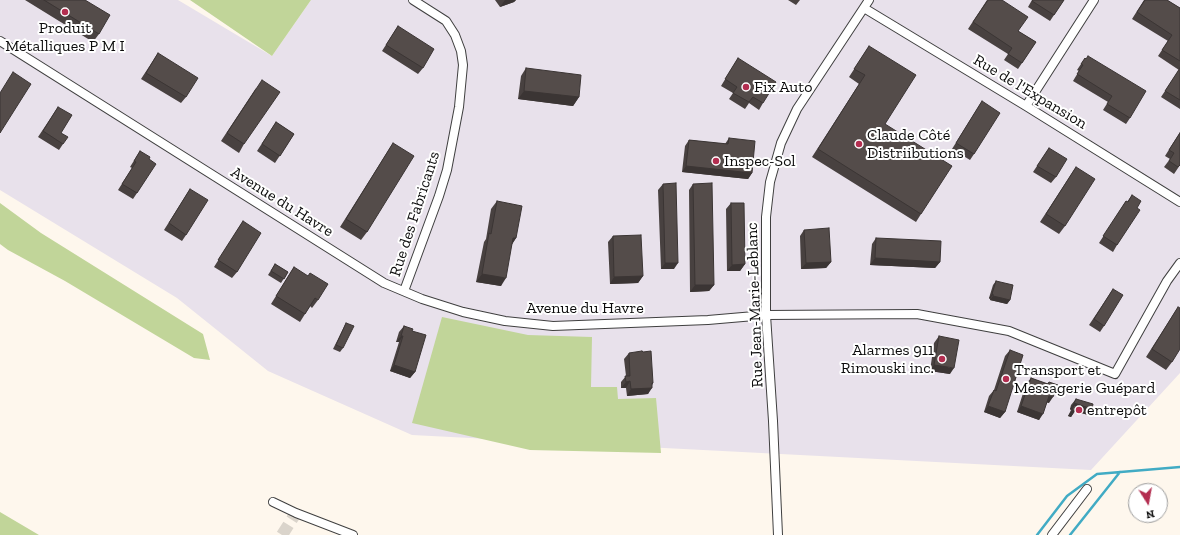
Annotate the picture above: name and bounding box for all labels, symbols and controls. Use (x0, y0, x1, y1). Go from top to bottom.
marker: Produit Métalliques P M I (60, 7, 70, 17)
place label: Produit Métalliques P M I (5, 18, 125, 56)
street label: Rue de l'Expansion (970, 50, 1090, 134)
place label: Fix Auto (754, 77, 812, 97)
marker: Fix Auto (741, 82, 751, 92)
place label: Claude Côté Distriibutions (867, 125, 964, 163)
marker: Claude Côté Distriibutions (854, 139, 864, 149)
street label: Rue des Fabricants (386, 149, 444, 279)
place label: Inspec-Sol (724, 151, 796, 171)
marker: Inspec-Sol (711, 156, 721, 166)
street label: Avenue du Havre (227, 163, 337, 241)
street label: Rue Jean-Marie-Leblanc (743, 222, 767, 388)
street label: Avenue du Havre (526, 298, 644, 318)
place label: Alarmes 911 Rimouski inc. (841, 340, 934, 378)
marker: Alarmes 911 Rimouski inc. (937, 354, 947, 364)
place label: Transport et Messagerie Guépard (1014, 360, 1155, 398)
marker: Transport et Messagerie Guépard (1001, 374, 1011, 384)
place label: entrepôt (1087, 400, 1147, 420)
marker: entrepôt (1074, 405, 1084, 415)
north arrow (1128, 483, 1168, 523)
text: N (1145, 507, 1156, 521)

